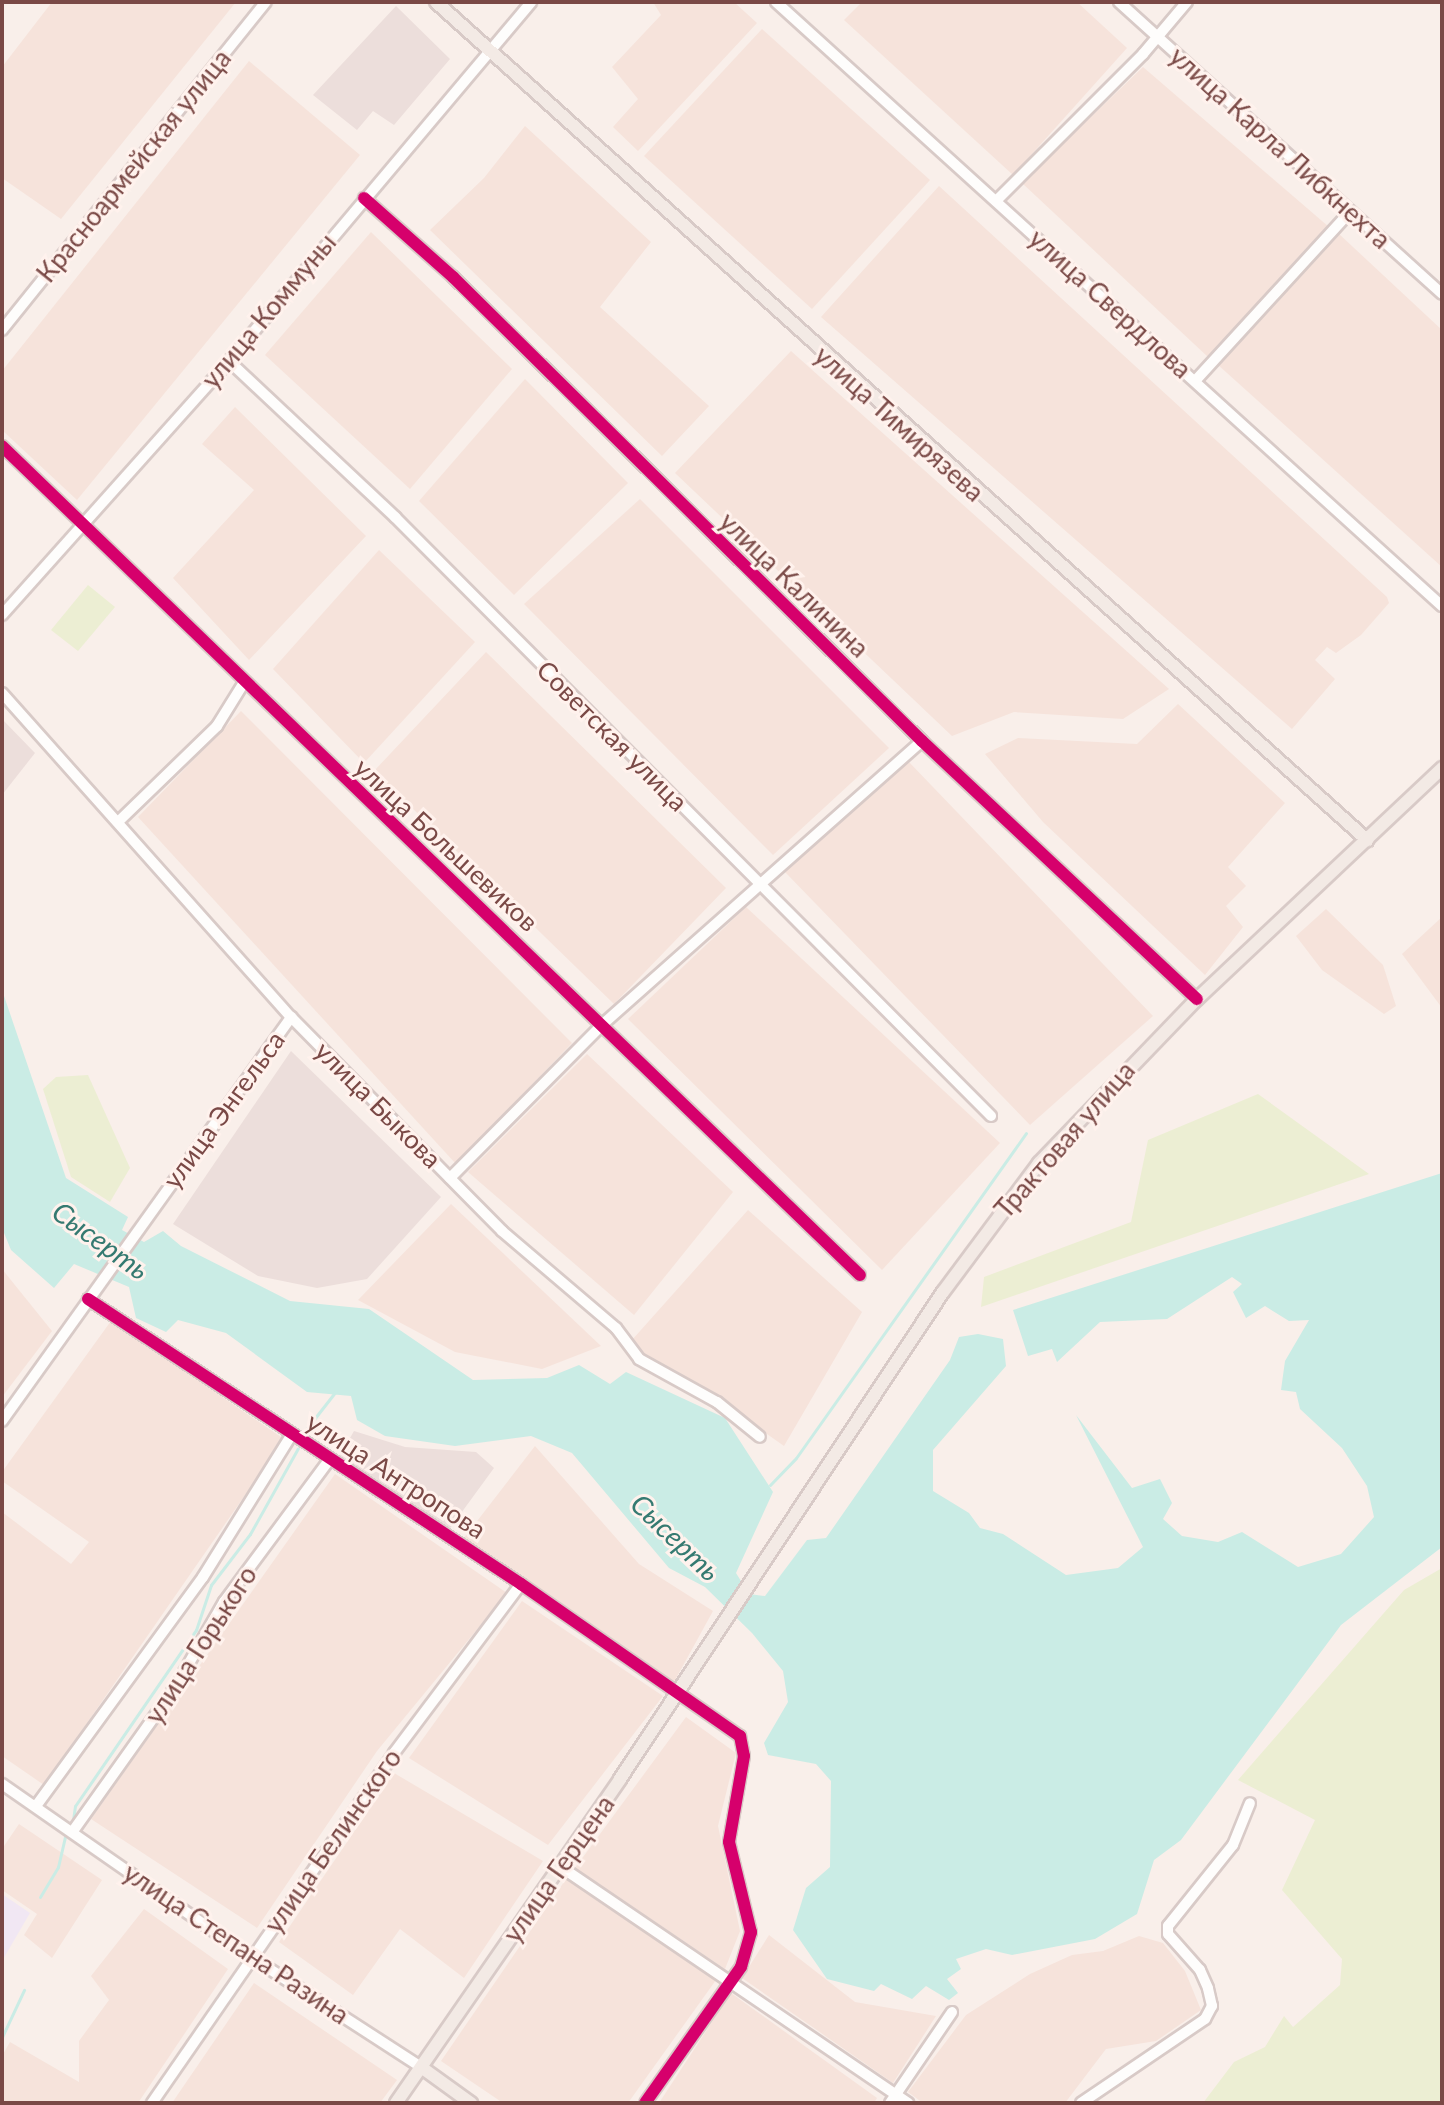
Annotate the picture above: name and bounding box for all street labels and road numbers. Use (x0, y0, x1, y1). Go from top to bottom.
street label: улица Карла Либкнехта (1163, 41, 1397, 255)
street label: Красноармейская улица (31, 43, 237, 289)
street label: улица Свердлова (1022, 223, 1198, 385)
street label: улица Коммуны (195, 227, 343, 395)
street label: улица Тимирязева (808, 340, 990, 508)
street label: улица Калинина (713, 506, 875, 664)
street label: Советская улица (530, 654, 694, 818)
street label: улица Большевиков (348, 752, 544, 938)
street label: улица Энгельса (157, 1025, 291, 1195)
street label: улица Быкова (308, 1035, 448, 1175)
street label: Трактовая улица (989, 1055, 1141, 1225)
street label: улица Антропова (301, 1406, 491, 1546)
street label: улица Горького (139, 1560, 263, 1730)
street label: улица Белинского (258, 1743, 408, 1939)
street label: улица Герцена (497, 1790, 621, 1948)
street label: улица Степана Разина (117, 1857, 355, 2031)

